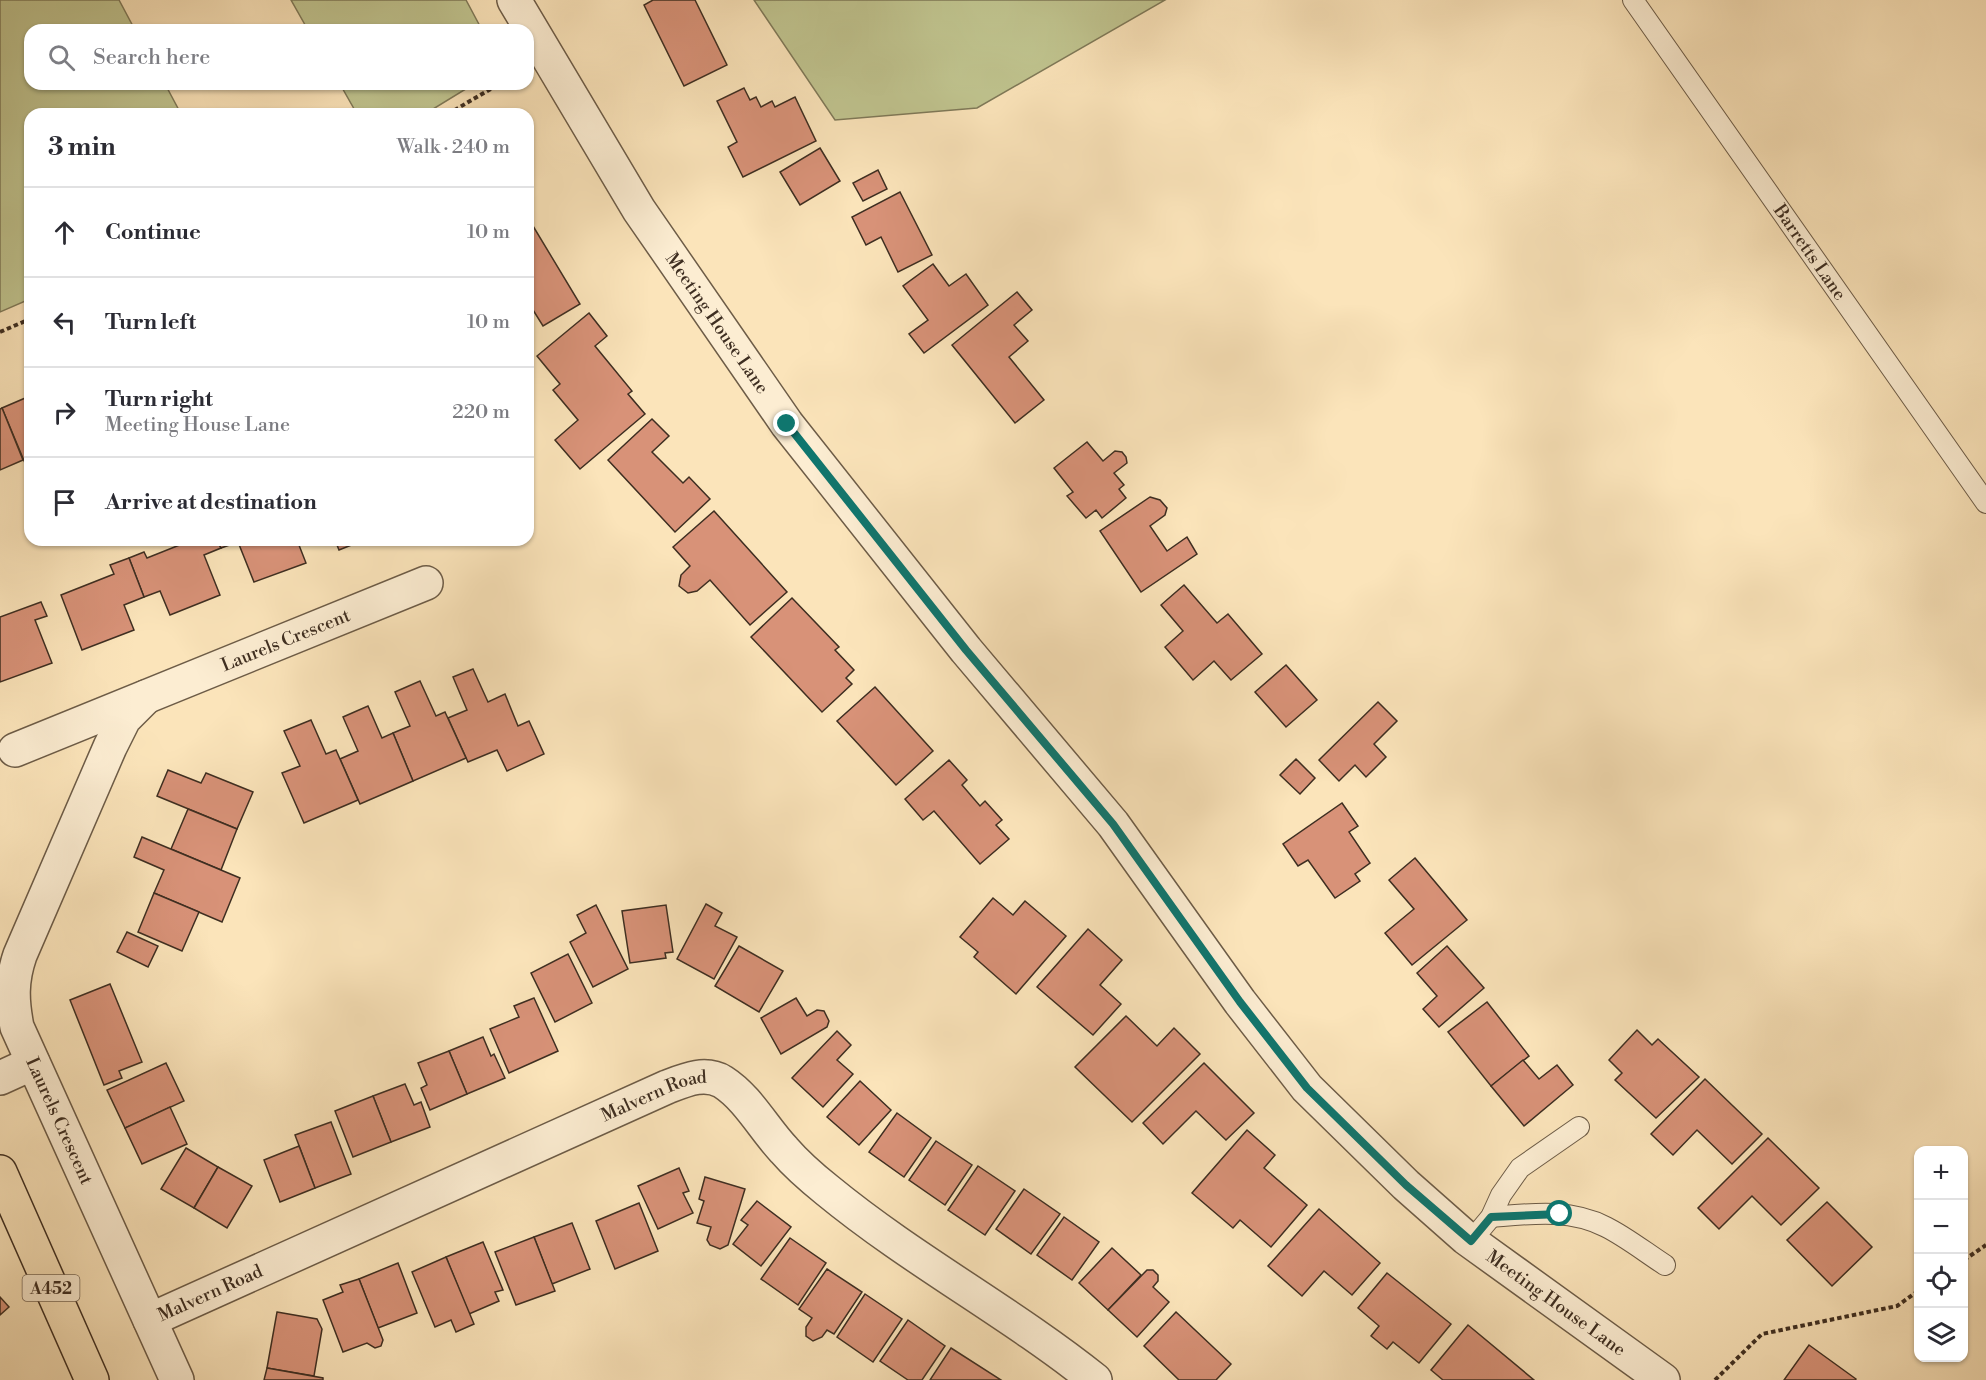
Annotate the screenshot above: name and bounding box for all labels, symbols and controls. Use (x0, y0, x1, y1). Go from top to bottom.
search box (24, 24, 534, 90)
icon: search (45, 41, 78, 74)
text: Search here (93, 44, 210, 71)
text: 3 min (48, 131, 116, 163)
text: Walk · 240 m (397, 135, 510, 160)
street label: Barretts Lane (1767, 199, 1851, 305)
icon: ahead (48, 216, 81, 249)
text: Continue (105, 219, 201, 246)
text: 10 m (467, 220, 510, 245)
street label: Meeting House Lane (660, 248, 774, 399)
icon: left (48, 306, 81, 339)
text: Turn left (105, 309, 196, 336)
text: 10 m (467, 310, 510, 335)
text: Turn right (105, 386, 213, 413)
icon: right (48, 396, 81, 429)
text: 220 m (452, 400, 510, 425)
route end (773, 410, 799, 436)
text: Meeting House Lane (105, 413, 290, 438)
icon: arrive (48, 486, 81, 519)
text: Arrive at destination (105, 489, 317, 516)
street label: Laurels Crescent (218, 604, 354, 677)
street label: Laurels Crescent (20, 1054, 98, 1189)
street label: Malvern Road (597, 1066, 708, 1127)
map controls (1914, 1146, 1968, 1362)
button: + (1914, 1146, 1968, 1200)
route start (1546, 1200, 1572, 1226)
button: − (1914, 1200, 1968, 1254)
street label: Meeting House Lane (1481, 1245, 1630, 1361)
button: locate (1914, 1254, 1968, 1308)
street label: Malvern Road (154, 1259, 267, 1327)
road number: A452 (22, 1275, 80, 1301)
button: layers (1914, 1308, 1968, 1362)

